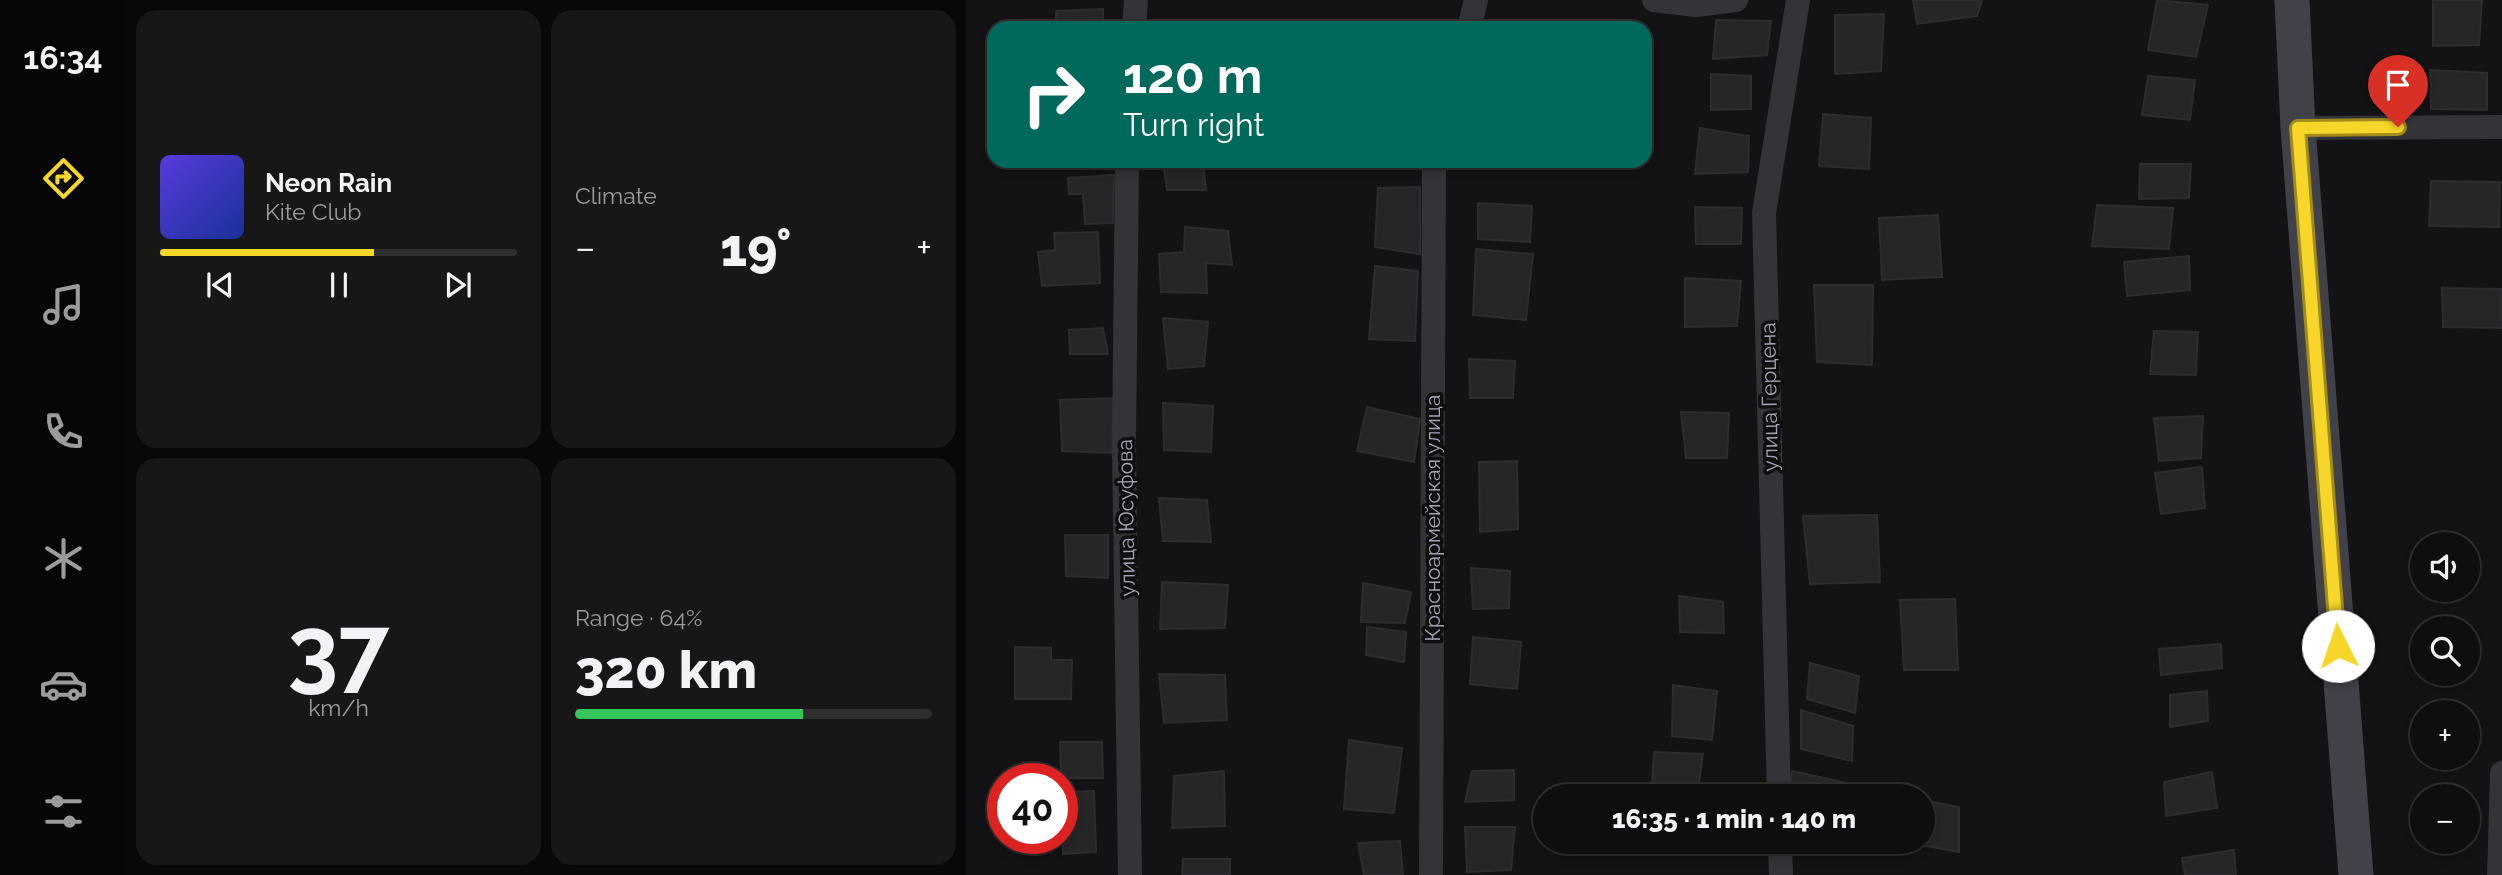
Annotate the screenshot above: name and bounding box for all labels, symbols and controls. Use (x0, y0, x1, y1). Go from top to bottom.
text: 16:34 (23, 39, 103, 76)
text: 120 m (1123, 47, 1262, 104)
icon: right (1008, 49, 1099, 140)
pin (2368, 55, 2428, 127)
icon: arrive (2379, 66, 2417, 104)
text: Turn right (1123, 106, 1264, 143)
icon: directions (39, 154, 88, 203)
text: Neon Rain (265, 168, 392, 198)
text: Climate (575, 182, 657, 209)
text: Kite Club (265, 198, 362, 225)
text: 19° (720, 217, 792, 278)
text: − (575, 225, 595, 270)
text: + (916, 225, 932, 270)
icon: previous (201, 266, 239, 304)
icon: pause (320, 266, 358, 304)
icon: next (439, 266, 477, 304)
icon: music (39, 280, 88, 329)
street label: улица Герцена (1755, 322, 1783, 472)
street label: Красноармейская улица (1420, 395, 1445, 641)
icon: phone (39, 407, 88, 456)
street label: улица Юсуфова (1112, 439, 1140, 597)
map controls (2410, 532, 2480, 854)
button: sound (2410, 532, 2480, 602)
icon: climate (39, 534, 88, 583)
text: 37 (288, 595, 389, 702)
text: Range · 64% (575, 604, 702, 631)
position arrow (2301, 609, 2375, 683)
button: search (2410, 616, 2480, 686)
text: 320 km (575, 639, 757, 700)
icon: car (39, 660, 88, 709)
text: km/h (308, 694, 369, 721)
button: + (2410, 700, 2480, 770)
speed limit sign: 40 (987, 763, 1078, 854)
button: − (2410, 784, 2480, 854)
icon: filters (39, 787, 88, 836)
text: 16:35 · 1 min · 140 m (1612, 804, 1856, 834)

